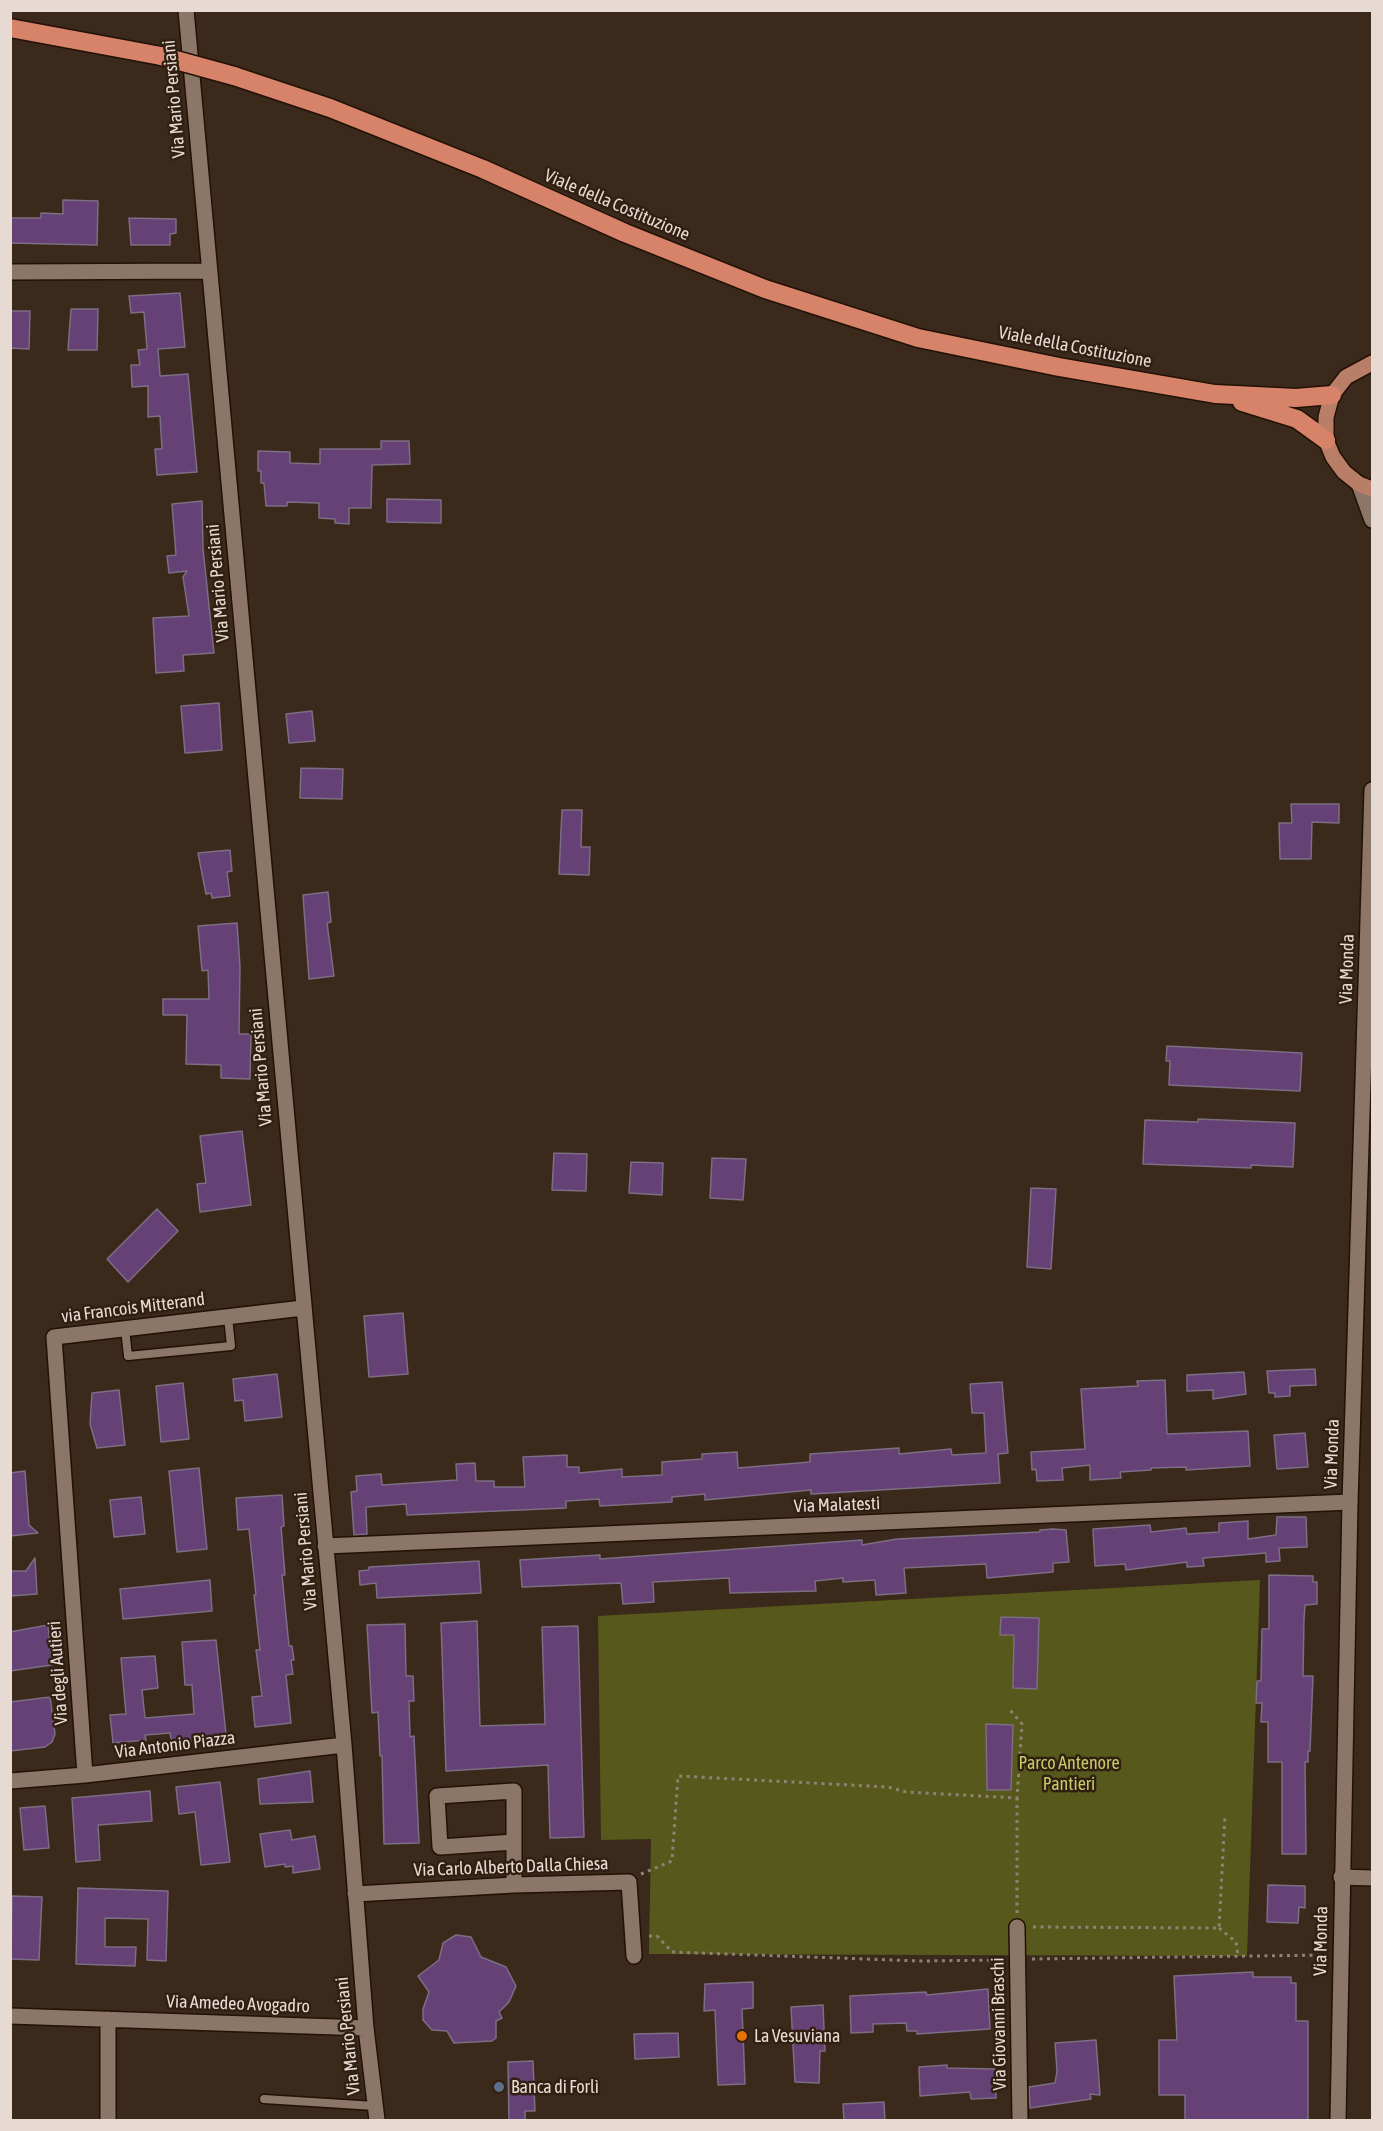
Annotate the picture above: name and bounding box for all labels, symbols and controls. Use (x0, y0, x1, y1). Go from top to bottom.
street label: Via Mario Persiani (158, 39, 190, 159)
street label: Viale della Costituzione (541, 165, 693, 245)
street label: Viale della Costituzione (997, 322, 1153, 372)
street label: Via Mario Persiani (202, 523, 234, 643)
street label: Via Monda (1335, 934, 1359, 1004)
street label: Via Mario Persiani (245, 1007, 277, 1127)
street label: via Francois Mitterand (60, 1288, 206, 1328)
street label: Via Monda (1320, 1419, 1344, 1489)
street label: Via Mario Persiani (290, 1491, 322, 1611)
street label: Via Malatesti (794, 1493, 880, 1517)
street label: Via degli Autieri (44, 1620, 72, 1726)
street label: Via Antonio Piazza (114, 1727, 236, 1763)
park label: Parco Antenore Pantieri (1018, 1752, 1120, 1794)
street label: Via Carlo Alberto Dalla Chiesa (413, 1853, 609, 1881)
street label: Via Monda (1310, 1906, 1332, 1976)
street label: Via Giovanni Braschi (987, 1957, 1011, 2091)
street label: Via Mario Persiani (331, 1976, 365, 2096)
street label: Via Amedeo Avogadro (166, 1991, 310, 2017)
place label: La Vesuviana (754, 2025, 840, 2047)
marker: La Vesuviana (735, 2029, 749, 2043)
place label: Banca di Forlì (511, 2076, 599, 2098)
marker: Banca di Forlì (492, 2080, 506, 2094)

